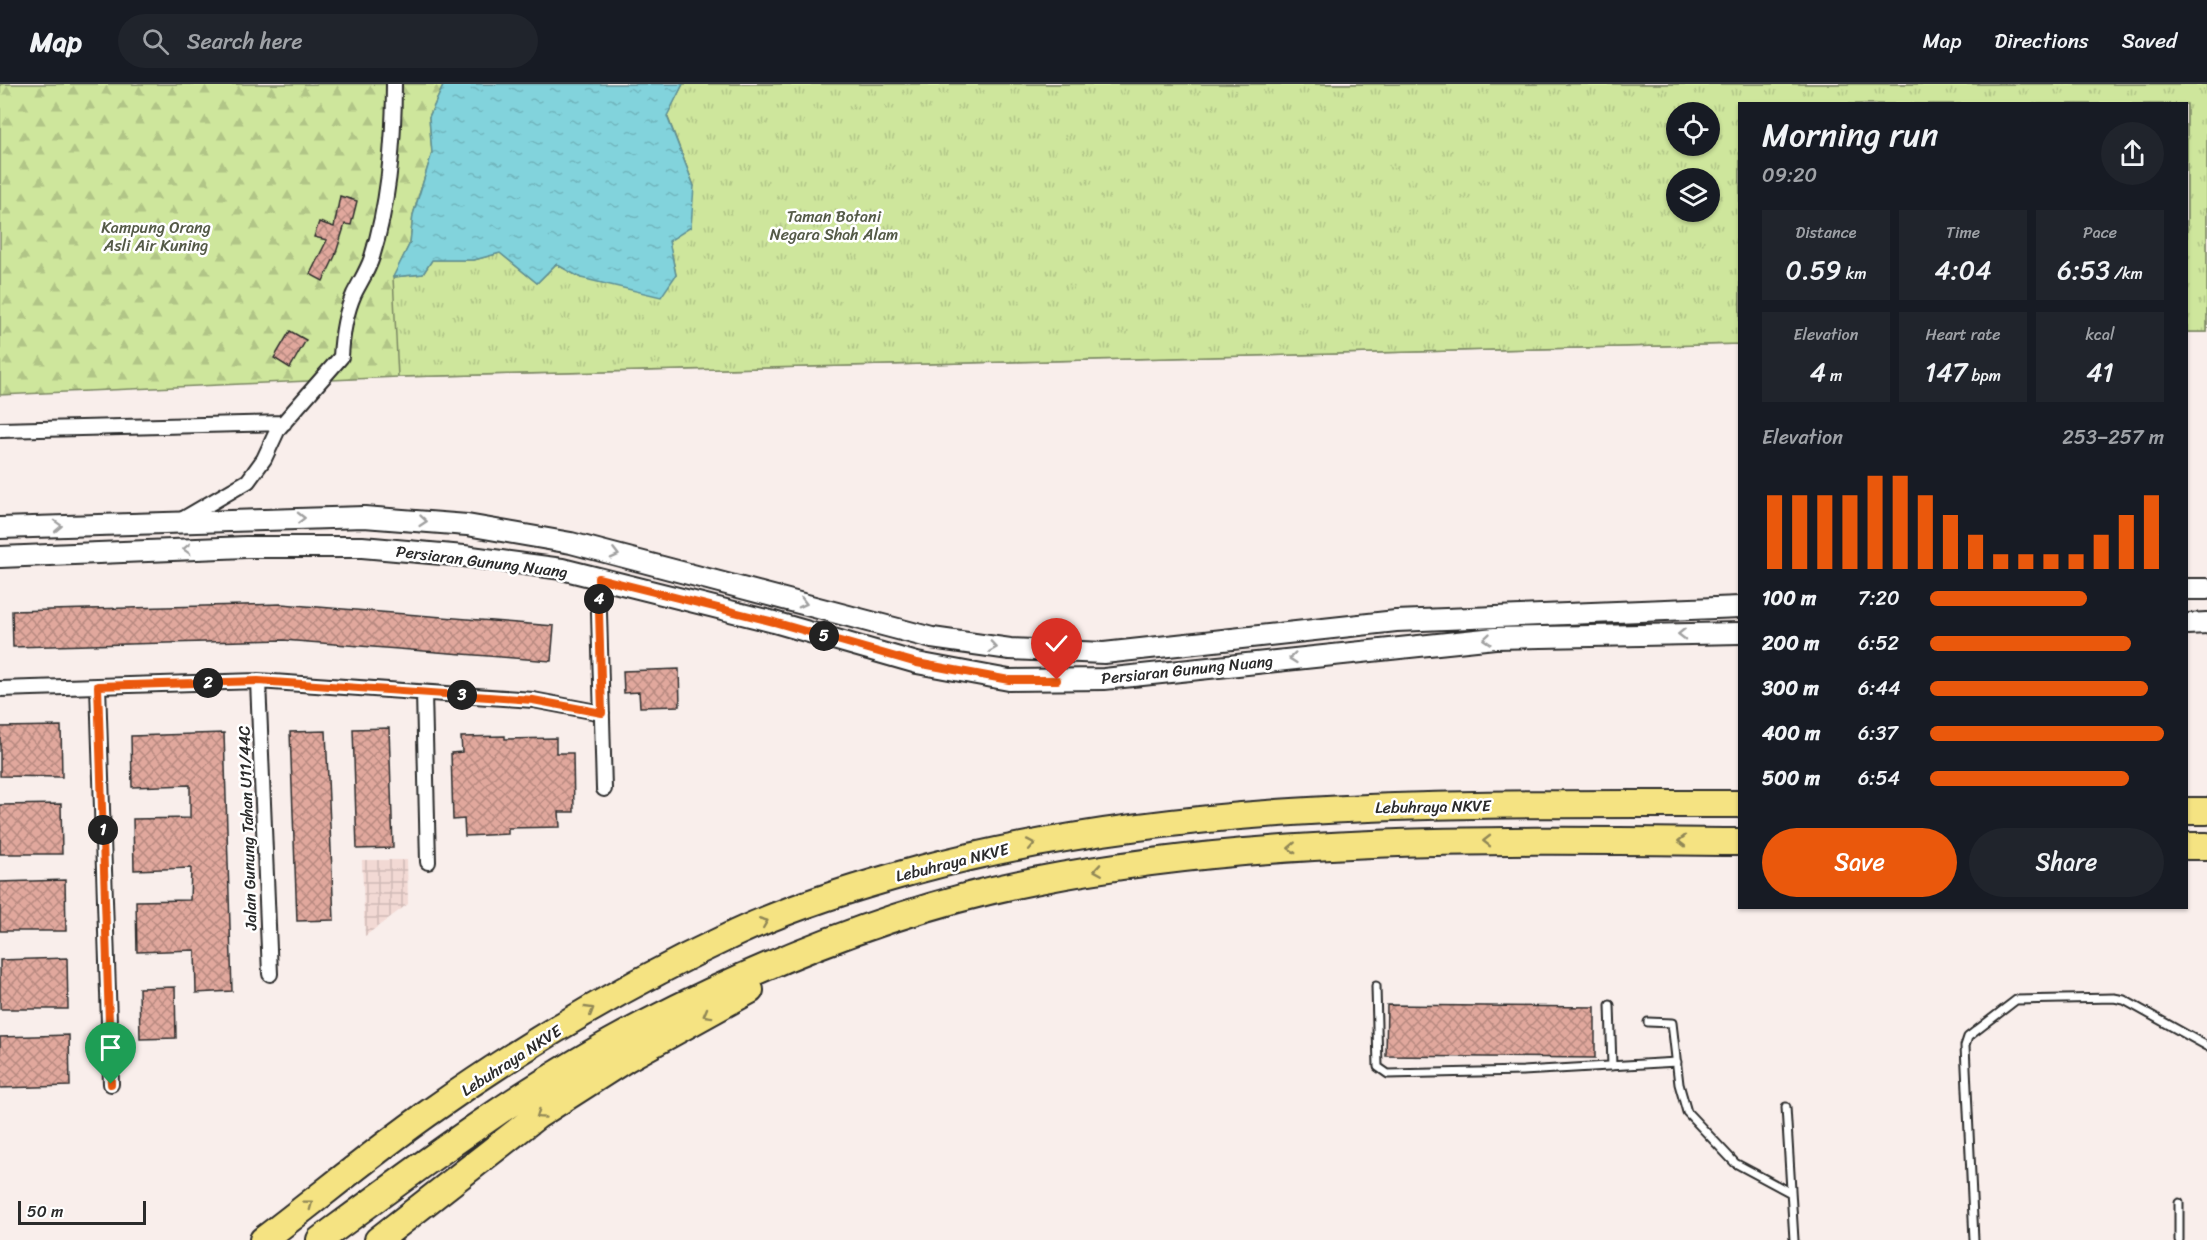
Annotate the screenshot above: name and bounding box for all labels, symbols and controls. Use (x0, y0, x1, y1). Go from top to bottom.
search box (118, 14, 538, 68)
text: Map (30, 17, 82, 66)
text: Search here (187, 22, 303, 61)
text: Map (1923, 22, 1961, 60)
text: Directions (1994, 22, 2089, 60)
text: Saved (2122, 22, 2177, 60)
icon: search (139, 25, 172, 58)
map controls (1666, 102, 1720, 222)
button: locate (1666, 102, 1720, 156)
text: Morning run (1762, 106, 1938, 164)
button: share (2101, 122, 2164, 185)
text: 09:20 (1762, 158, 1817, 193)
button: layers (1666, 168, 1720, 222)
park label: Taman Botani Negara Shah Alam (770, 202, 898, 249)
park label: Kampung Orang Asli Air Kuning (101, 213, 211, 260)
text: Distance (1796, 218, 1856, 247)
text: Time (1946, 218, 1980, 247)
text: Pace (2083, 218, 2117, 247)
text: 0.59 (1785, 247, 1842, 293)
text: 4:04 (1935, 247, 1991, 293)
text: 6:53 (2057, 247, 2110, 293)
text: km (1842, 259, 1867, 288)
text: /km (2110, 259, 2143, 288)
text: Elevation (1794, 320, 1858, 349)
text: Heart rate (1925, 320, 2001, 349)
text: kcal (2085, 320, 2115, 349)
text: 4 (1810, 349, 1826, 395)
text: 147 (1925, 349, 1967, 395)
text: 41 (2086, 349, 2114, 395)
text: m (1826, 361, 1842, 390)
text: bpm (1967, 361, 2001, 390)
text: Elevation (1762, 420, 1843, 455)
text: 253–257 m (2062, 420, 2164, 455)
one-way arrow (296, 512, 305, 524)
one-way arrow (418, 515, 427, 528)
one-way arrow (54, 520, 63, 532)
street label: Persiaran Gunung Nuang (394, 537, 569, 586)
one-way arrow (183, 542, 192, 555)
one-way arrow (609, 547, 619, 560)
text: 100 m (1762, 581, 1816, 616)
text: 7:20 (1858, 581, 1900, 616)
pin: 4 (584, 584, 614, 614)
text: 4 (594, 584, 604, 613)
one-way arrow (798, 596, 808, 608)
pin (1031, 618, 1082, 680)
pin: 5 (809, 621, 839, 651)
text: 5 (819, 621, 829, 650)
text: 200 m (1762, 626, 1819, 661)
text: 6:52 (1858, 626, 1899, 661)
icon: check (1040, 627, 1073, 660)
one-way arrow (1677, 628, 1686, 641)
one-way arrow (1482, 632, 1491, 645)
one-way arrow (989, 640, 998, 652)
street label: Persiaran Gunung Nuang (1100, 646, 1274, 693)
one-way arrow (1288, 651, 1297, 664)
pin: 2 (193, 668, 223, 698)
text: 2 (203, 668, 213, 697)
text: 300 m (1762, 671, 1819, 706)
text: 6:44 (1858, 671, 1900, 706)
pin: 3 (447, 680, 477, 710)
text: 3 (458, 680, 466, 709)
text: 400 m (1762, 716, 1820, 751)
text: 6:37 (1858, 716, 1898, 751)
street label: Jalan Gunung Tahan U11/44C (229, 725, 266, 932)
text: 500 m (1762, 761, 1820, 796)
text: 6:54 (1858, 761, 1900, 796)
street label: Lebuhraya NKVE (1375, 791, 1492, 822)
pin: 1 (88, 815, 118, 845)
text: 1 (100, 815, 106, 844)
button: Save (1762, 828, 1957, 897)
button: Share (1969, 828, 2164, 897)
street label: Lebuhraya NKVE (893, 834, 1013, 891)
one-way arrow (1482, 835, 1491, 847)
one-way arrow (1677, 835, 1686, 847)
one-way arrow (1026, 838, 1036, 851)
one-way arrow (1287, 842, 1296, 855)
one-way arrow (1093, 863, 1103, 876)
one-way arrow (758, 917, 769, 929)
one-way arrow (584, 1005, 594, 1017)
one-way arrow (703, 1007, 713, 1019)
street label: Lebuhraya NKVE (455, 1016, 569, 1104)
pin (85, 1022, 136, 1084)
icon: arrive (94, 1031, 127, 1064)
one-way arrow (536, 1108, 547, 1119)
text: 50 m (27, 1197, 63, 1226)
scale bar (18, 1198, 146, 1226)
one-way arrow (303, 1201, 314, 1212)

